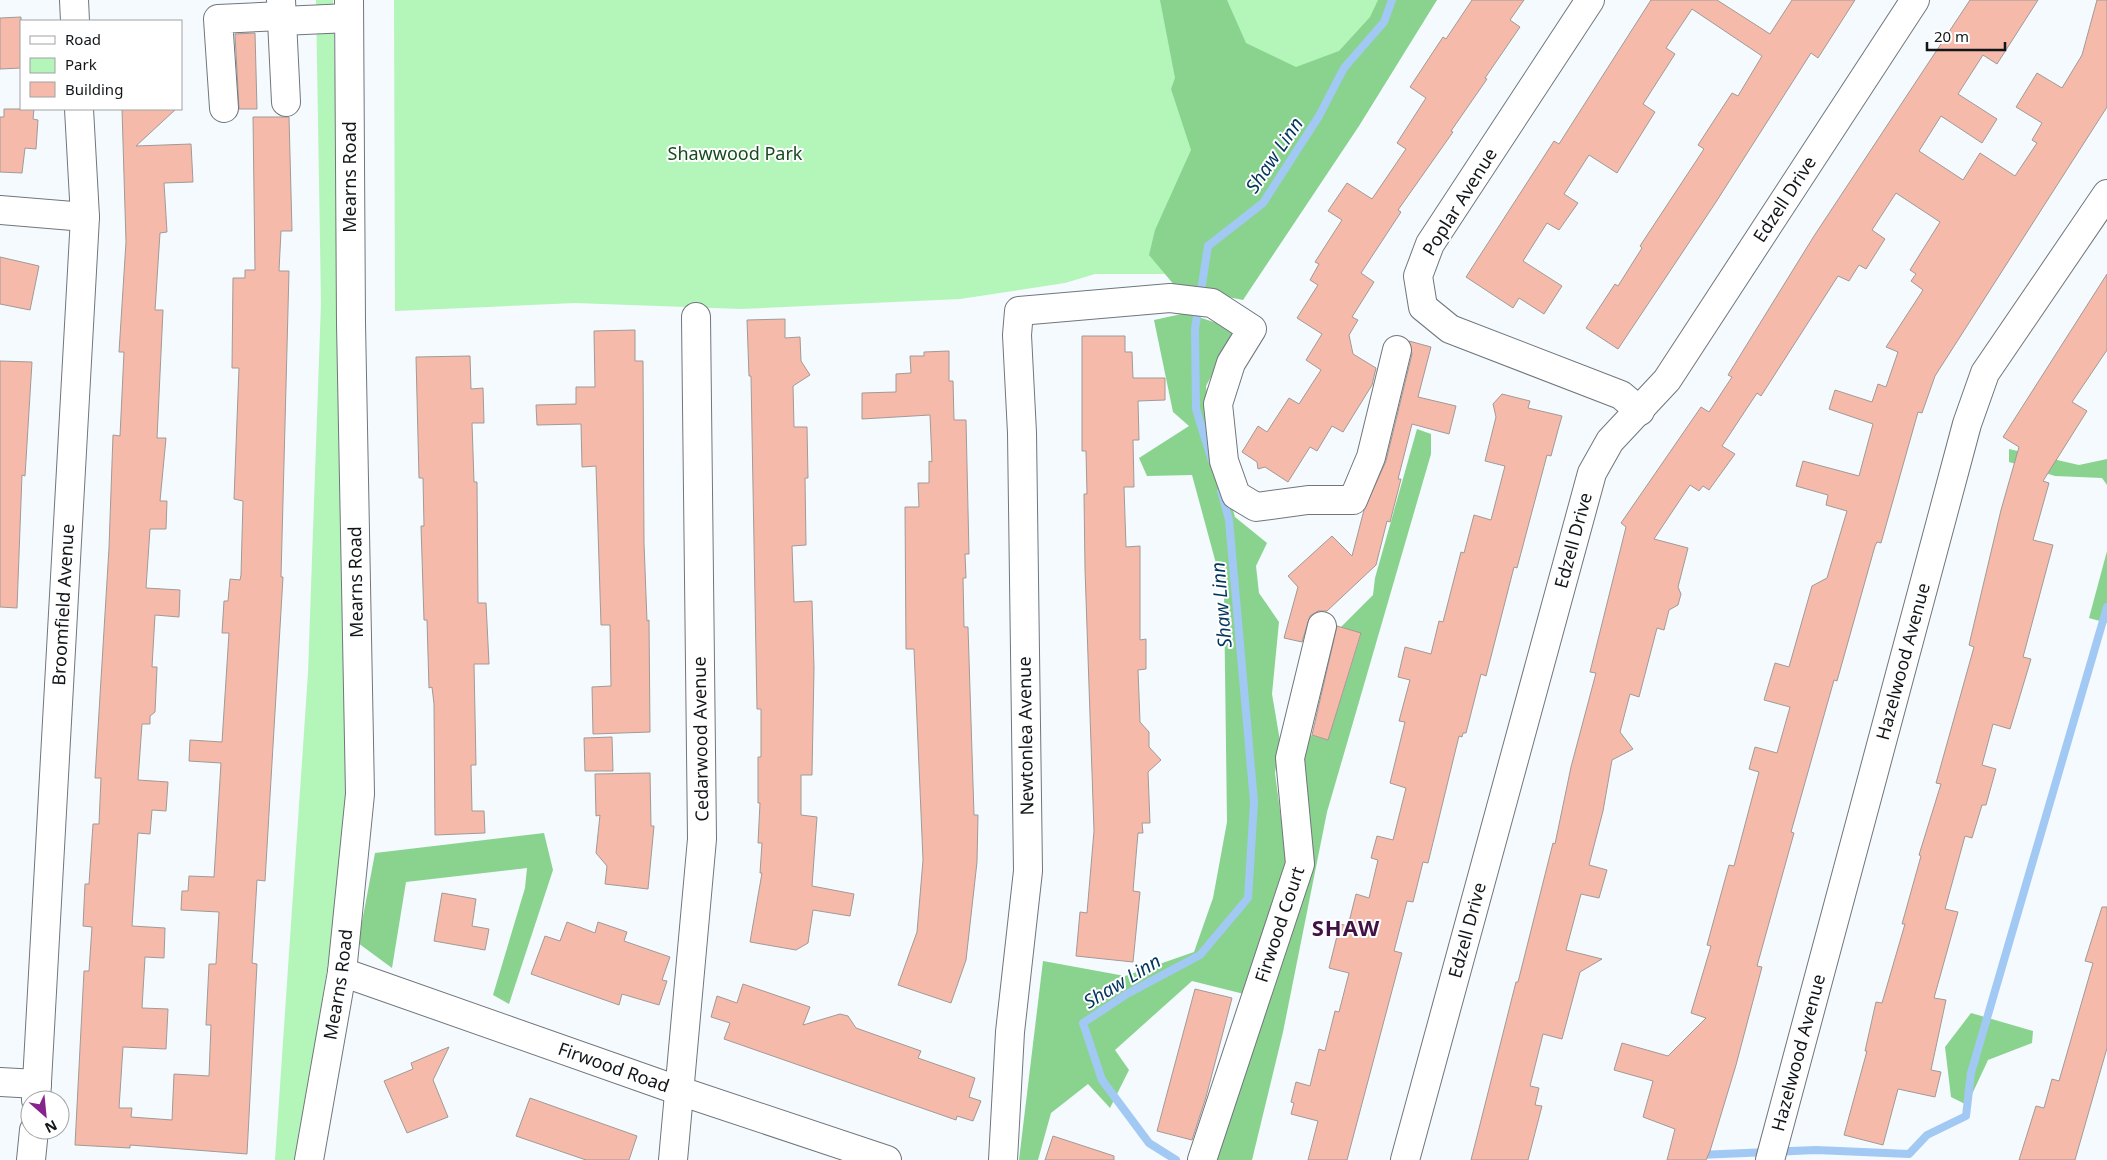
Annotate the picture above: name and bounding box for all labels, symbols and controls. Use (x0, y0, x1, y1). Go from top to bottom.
legend (20, 20, 182, 110)
scale bar (1927, 20, 2004, 52)
text: 20 m (1934, 26, 1969, 46)
text: Road (65, 29, 101, 49)
text: Park (65, 54, 97, 74)
text: Building (65, 79, 123, 99)
water label: Shaw Linn (1239, 112, 1309, 198)
street label: Mearns Road (337, 121, 361, 233)
park label: Shawwood Park (668, 141, 803, 165)
street label: Poplar Avenue (1416, 143, 1502, 260)
street label: Edzell Drive (1747, 151, 1821, 246)
street label: Edzell Drive (1548, 490, 1597, 591)
street label: Broomfield Avenue (46, 523, 79, 686)
street label: Mearns Road (342, 526, 368, 638)
water label: Shaw Linn (1204, 561, 1238, 649)
street label: Hazelwood Avenue (1870, 580, 1935, 742)
street label: Cedarwood Avenue (687, 656, 713, 822)
street label: Newtonlea Avenue (1012, 656, 1038, 816)
street label: Firwood Court (1249, 863, 1309, 985)
street label: Edzell Drive (1442, 880, 1491, 981)
district label: SHAW (1312, 912, 1380, 942)
street label: Mearns Road (317, 928, 357, 1042)
water label: Shaw Linn (1078, 948, 1166, 1014)
street label: Hazelwood Avenue (1765, 971, 1830, 1134)
street label: Firwood Road (555, 1036, 673, 1097)
north arrow (20, 1090, 70, 1140)
text: N (42, 1116, 61, 1138)

